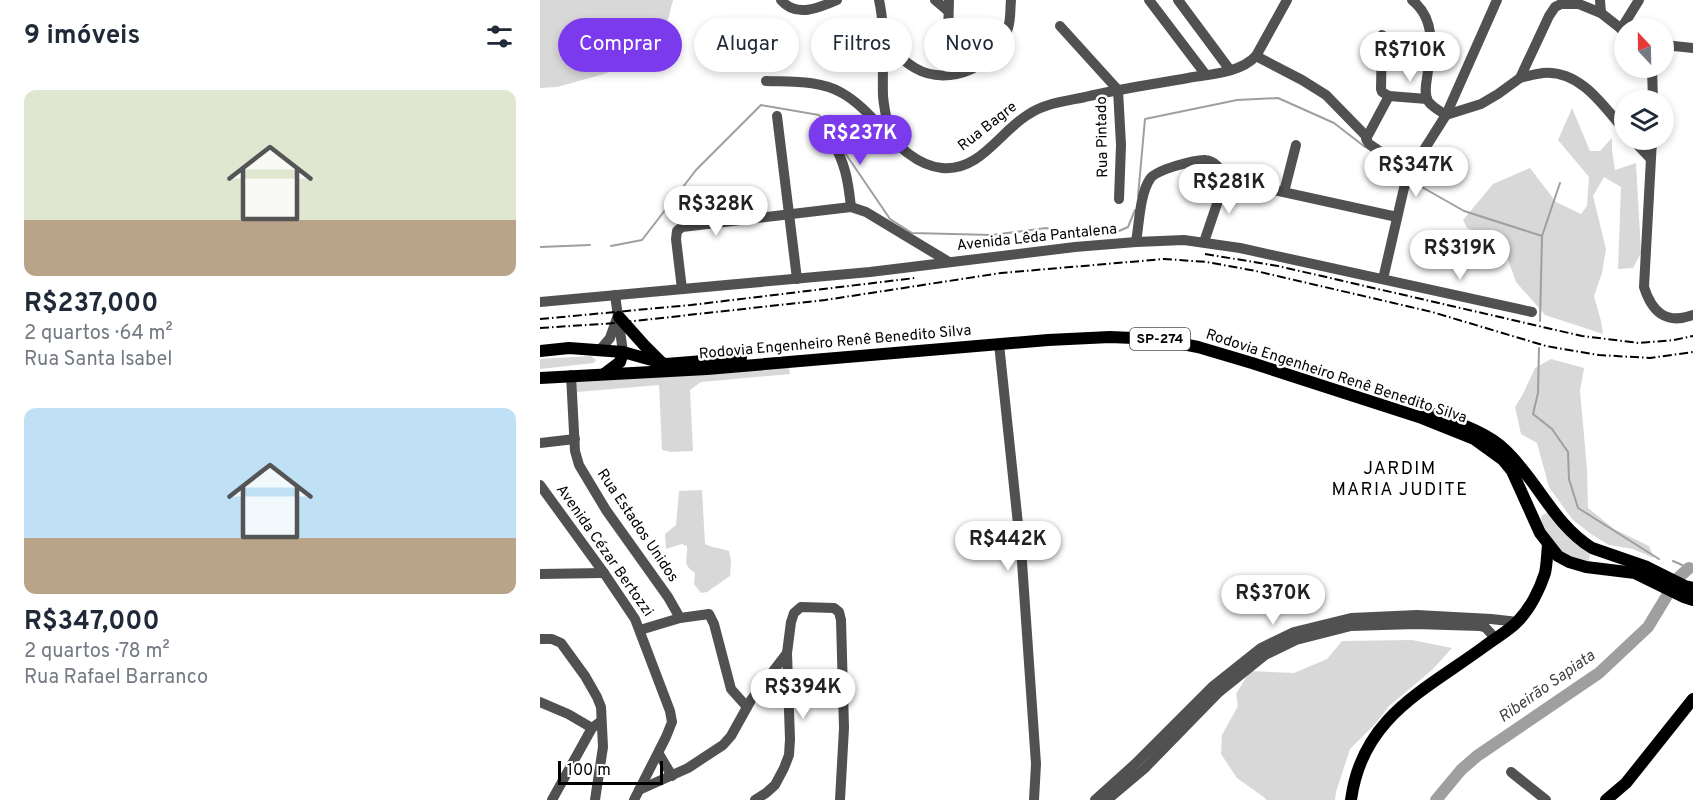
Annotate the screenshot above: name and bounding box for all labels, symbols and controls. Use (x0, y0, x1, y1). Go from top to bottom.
chip: Comprar (558, 18, 682, 72)
chip: Alugar (694, 18, 799, 72)
chip: Filtros (811, 18, 912, 72)
chip: Novo (924, 18, 1015, 72)
north arrow (1614, 18, 1674, 78)
map controls (1614, 18, 1674, 150)
text: 9 imóveis (24, 20, 140, 53)
icon: filters (483, 20, 516, 53)
pin: R$710K (1361, 32, 1459, 83)
text: R$710K (1374, 38, 1446, 64)
button: layers (1614, 90, 1674, 150)
street label: Rua Pintado (1093, 96, 1113, 178)
street label: Rua Bagre (955, 98, 1021, 156)
pin: R$237K (811, 115, 909, 166)
text: R$237K (823, 121, 897, 147)
icon: home (216, 129, 324, 237)
pin: R$347K (1367, 147, 1465, 198)
text: R$347K (1378, 153, 1454, 179)
pin: R$281K (1180, 164, 1278, 215)
text: R$281K (1193, 170, 1265, 196)
pin: R$328K (667, 186, 765, 237)
text: R$328K (678, 192, 754, 218)
street label: Avenida Lêda Pantalena (956, 220, 1118, 256)
pin: R$319K (1411, 230, 1509, 281)
text: R$319K (1424, 236, 1496, 262)
text: R$237,000 (24, 288, 158, 321)
text: 2 quartos · 64 m² (24, 321, 173, 347)
street label: Rodovia Engenheiro Renê Benedito Silva (698, 322, 972, 364)
street label: Rodovia Engenheiro Renê Benedito Silva (1203, 326, 1469, 428)
road number: SP-274 (1130, 328, 1190, 350)
text: Rua Santa Isabel (24, 347, 172, 373)
icon: home (216, 447, 324, 555)
district label: JARDIM MARIA JUDITE (1331, 458, 1469, 502)
street label: Rua Estados Unidos (592, 466, 682, 586)
street label: Avenida Cézar Bertozzi (551, 481, 657, 621)
pin: R$442K (959, 521, 1057, 572)
text: R$442K (969, 527, 1047, 553)
pin: R$370K (1224, 575, 1322, 626)
text: R$370K (1235, 581, 1311, 607)
text: R$347,000 (24, 606, 160, 639)
text: 2 quartos · 78 m² (24, 639, 170, 665)
water label: Ribeirão Sapiata (1495, 646, 1600, 728)
text: Rua Rafael Barranco (24, 665, 208, 691)
pin: R$394K (754, 669, 852, 720)
text: R$394K (764, 675, 842, 701)
scale bar (558, 758, 663, 786)
text: 100 m (567, 761, 611, 781)

